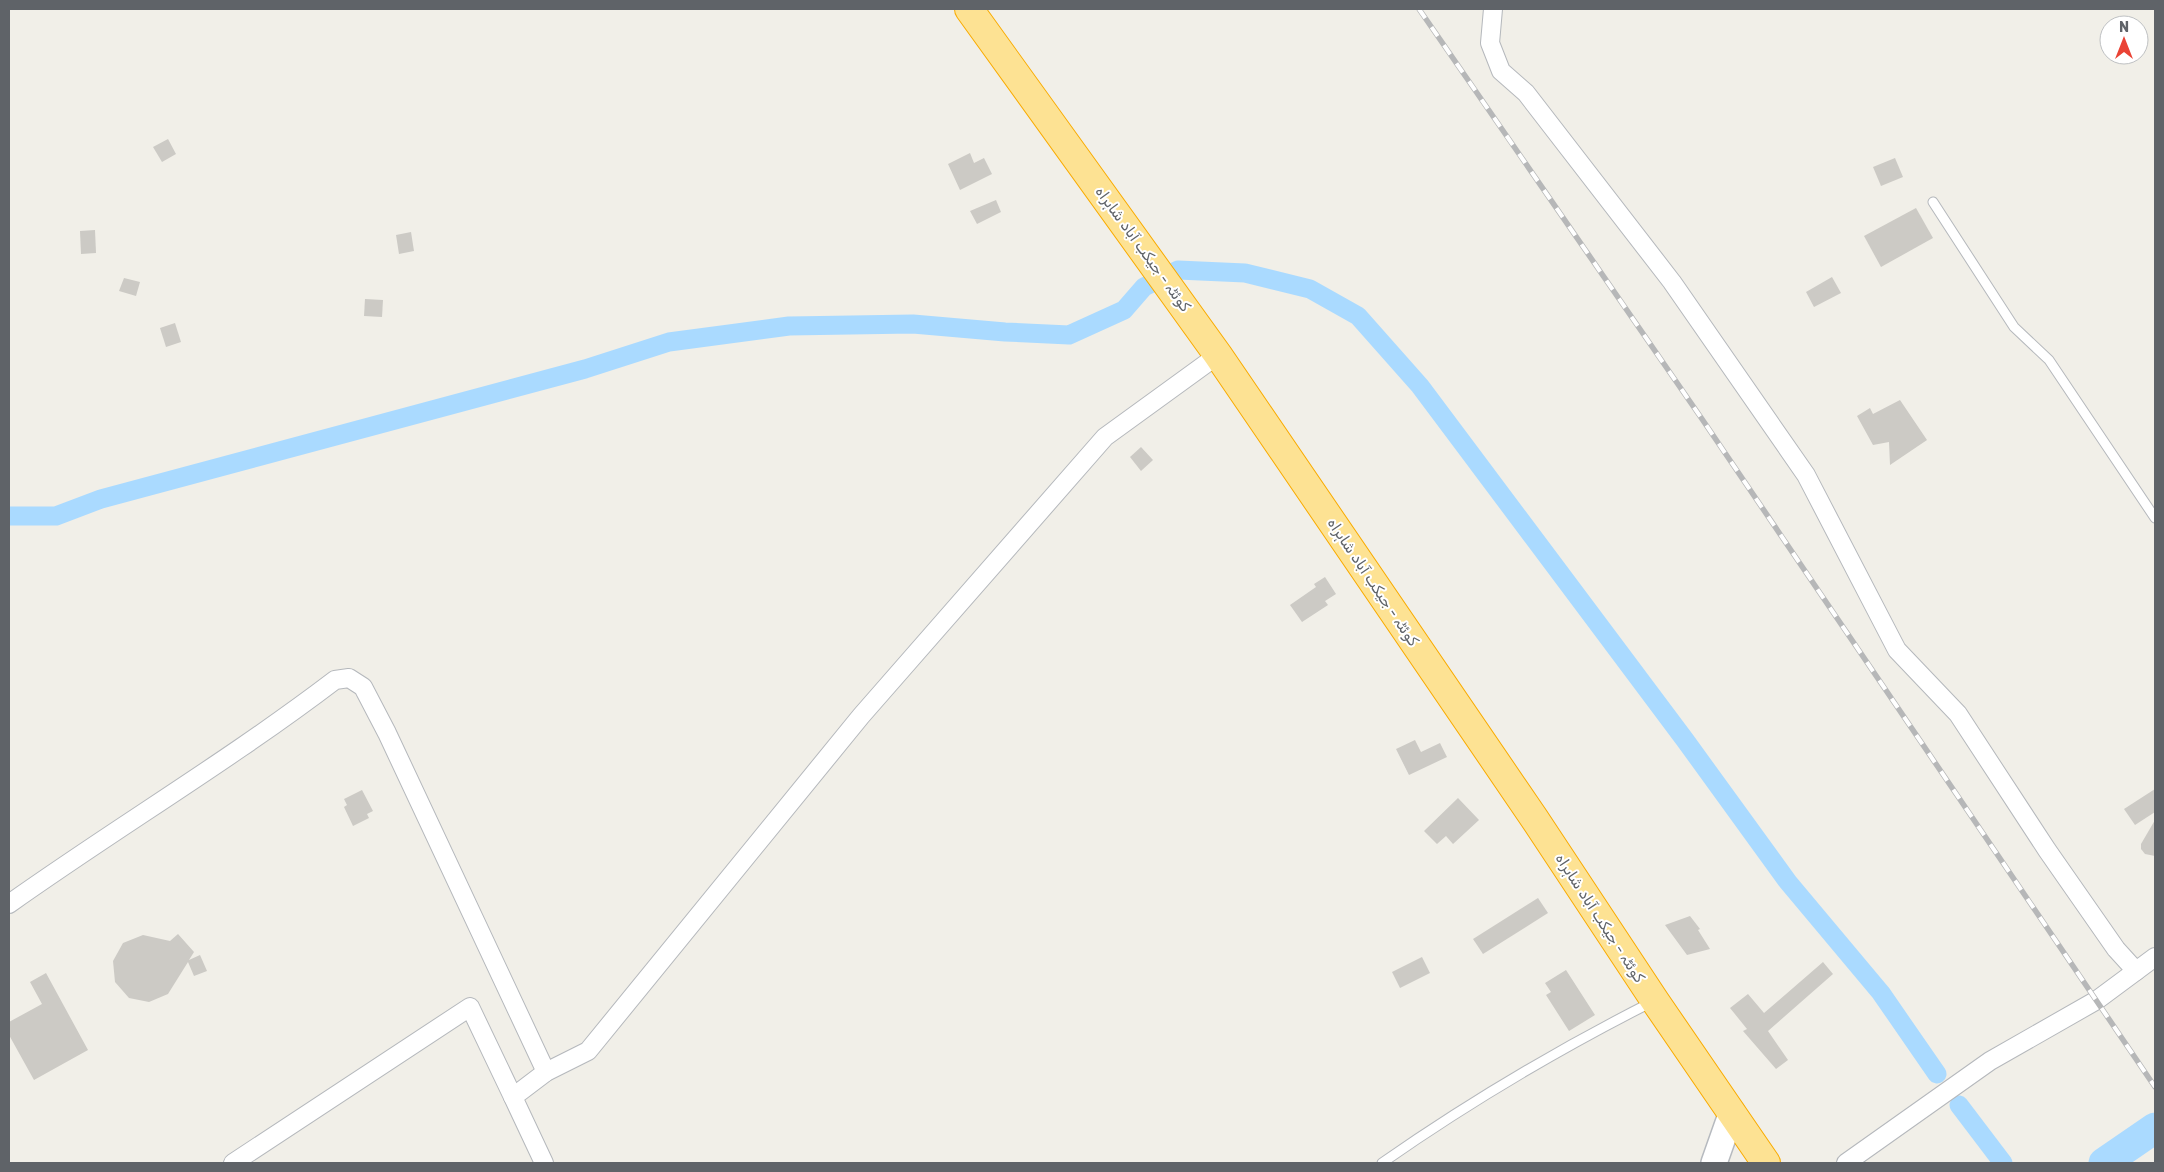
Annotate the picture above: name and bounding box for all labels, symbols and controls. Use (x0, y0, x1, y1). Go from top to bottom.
north arrow (2099, 15, 2149, 65)
text: N (2119, 19, 2129, 36)
street label: کوئٹہ - جیکب آباد شاہراہ (1091, 183, 1195, 316)
street label: کوئٹہ - جیکب آباد شاہراہ (1323, 515, 1423, 650)
street label: کوئٹہ - جیکب آباد شاہراہ (1551, 850, 1649, 987)

